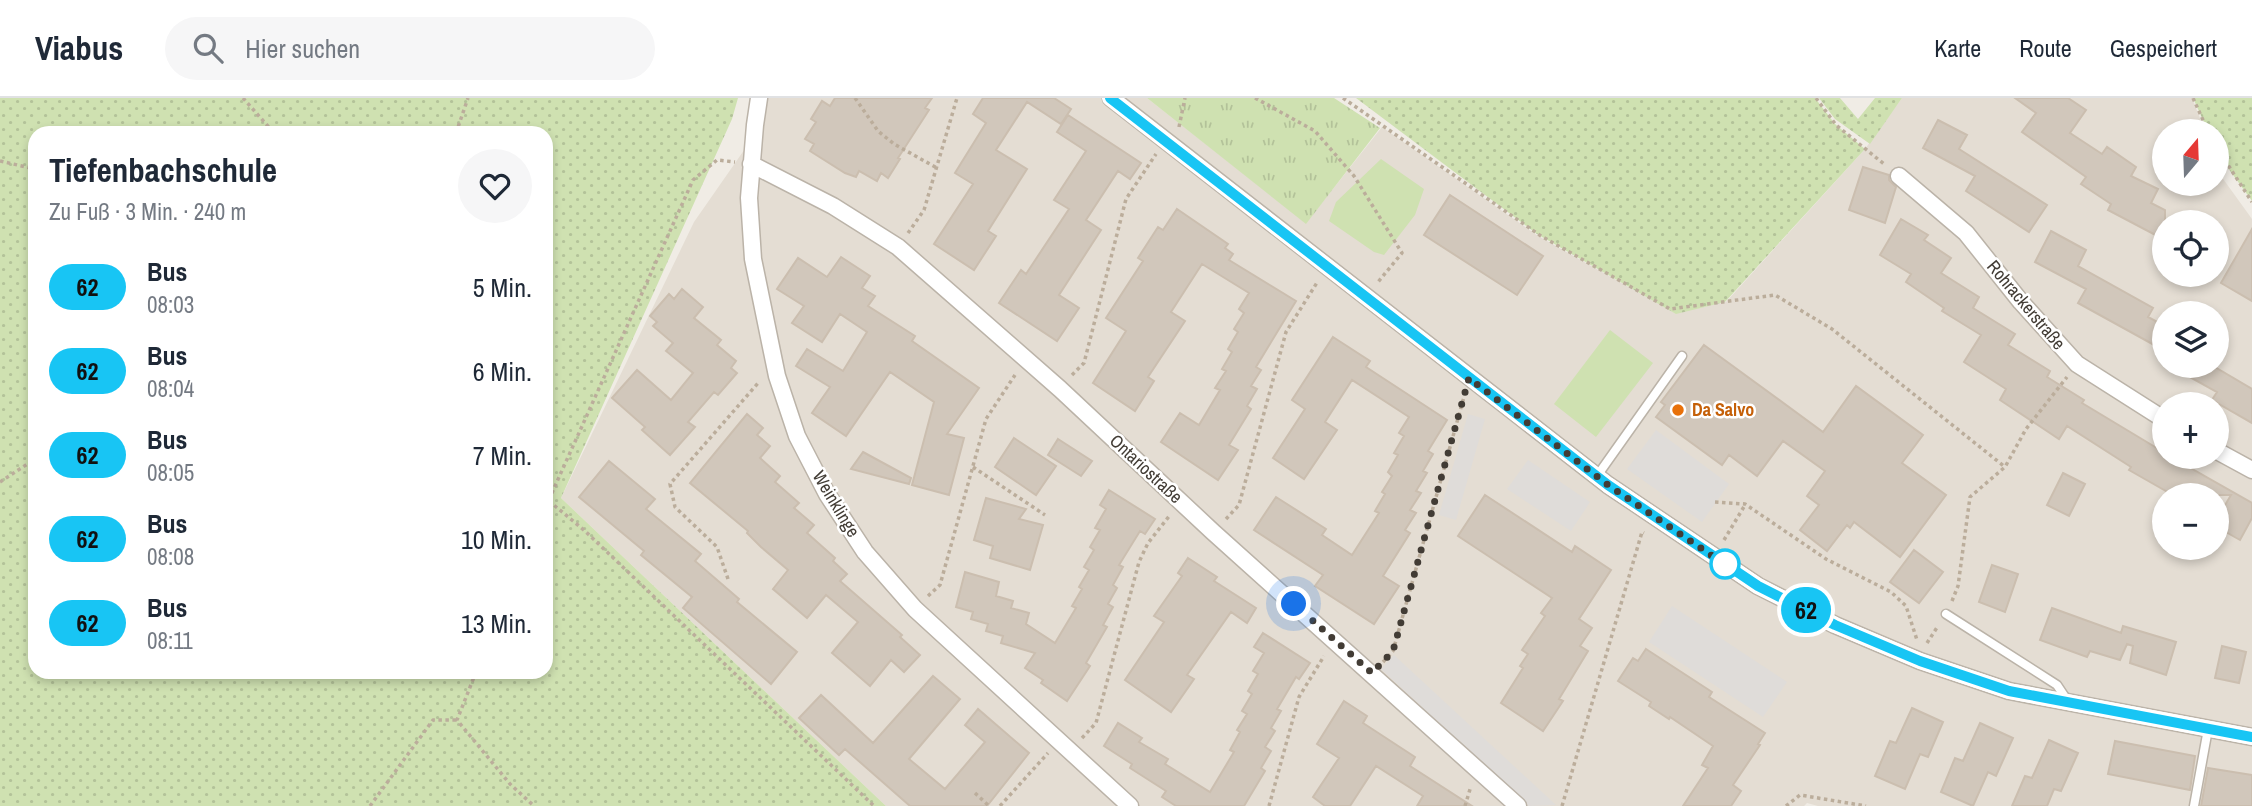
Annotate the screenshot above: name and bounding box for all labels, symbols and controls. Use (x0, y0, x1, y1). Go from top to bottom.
search box (165, 17, 655, 80)
text: Viabus (35, 26, 123, 70)
icon: search (189, 29, 227, 67)
text: Hier suchen (245, 31, 360, 66)
text: Karte (1934, 32, 1981, 64)
text: Route (2019, 32, 2072, 64)
text: Gespeichert (2110, 32, 2217, 64)
north arrow (2152, 119, 2230, 196)
map controls (2152, 119, 2229, 560)
text: Tiefenbachschule (49, 148, 277, 192)
button: heart (458, 149, 532, 223)
text: Zu Fuß · 3 Min. · 240 m (49, 196, 246, 227)
button: locate (2152, 210, 2229, 287)
text: Bus (147, 254, 187, 289)
street label: Rohrackerstraße (1981, 255, 2071, 355)
text: 5 Min. (473, 270, 532, 305)
text: 62 (77, 271, 98, 303)
text: 08:03 (147, 289, 194, 320)
button: layers (2152, 301, 2229, 378)
text: Bus (147, 338, 187, 373)
text: 6 Min. (473, 354, 532, 389)
text: 62 (77, 355, 98, 387)
text: 08:04 (147, 373, 194, 404)
button: + (2152, 392, 2229, 469)
place label: Da Salvo (1692, 397, 1754, 422)
marker: Da Salvo (1670, 402, 1686, 418)
text: Bus (147, 422, 187, 457)
street label: Ontariostraße (1105, 428, 1188, 509)
text: 7 Min. (473, 438, 532, 473)
text: 62 (77, 439, 98, 471)
text: 08:05 (147, 457, 194, 488)
street label: Weinklinge (807, 466, 866, 542)
button: − (2152, 483, 2229, 560)
text: Bus (147, 506, 187, 541)
text: 10 Min. (461, 522, 532, 557)
text: 62 (77, 523, 98, 555)
text: 08:08 (147, 541, 194, 572)
unlabelled marker (1710, 549, 1740, 579)
your location (1276, 586, 1311, 621)
line badge: 62 (1774, 587, 1838, 633)
text: Bus (147, 590, 187, 625)
text: 62 (1795, 594, 1817, 626)
text: 13 Min. (461, 606, 532, 641)
text: 62 (77, 607, 98, 639)
text: 08:11 (147, 625, 193, 656)

